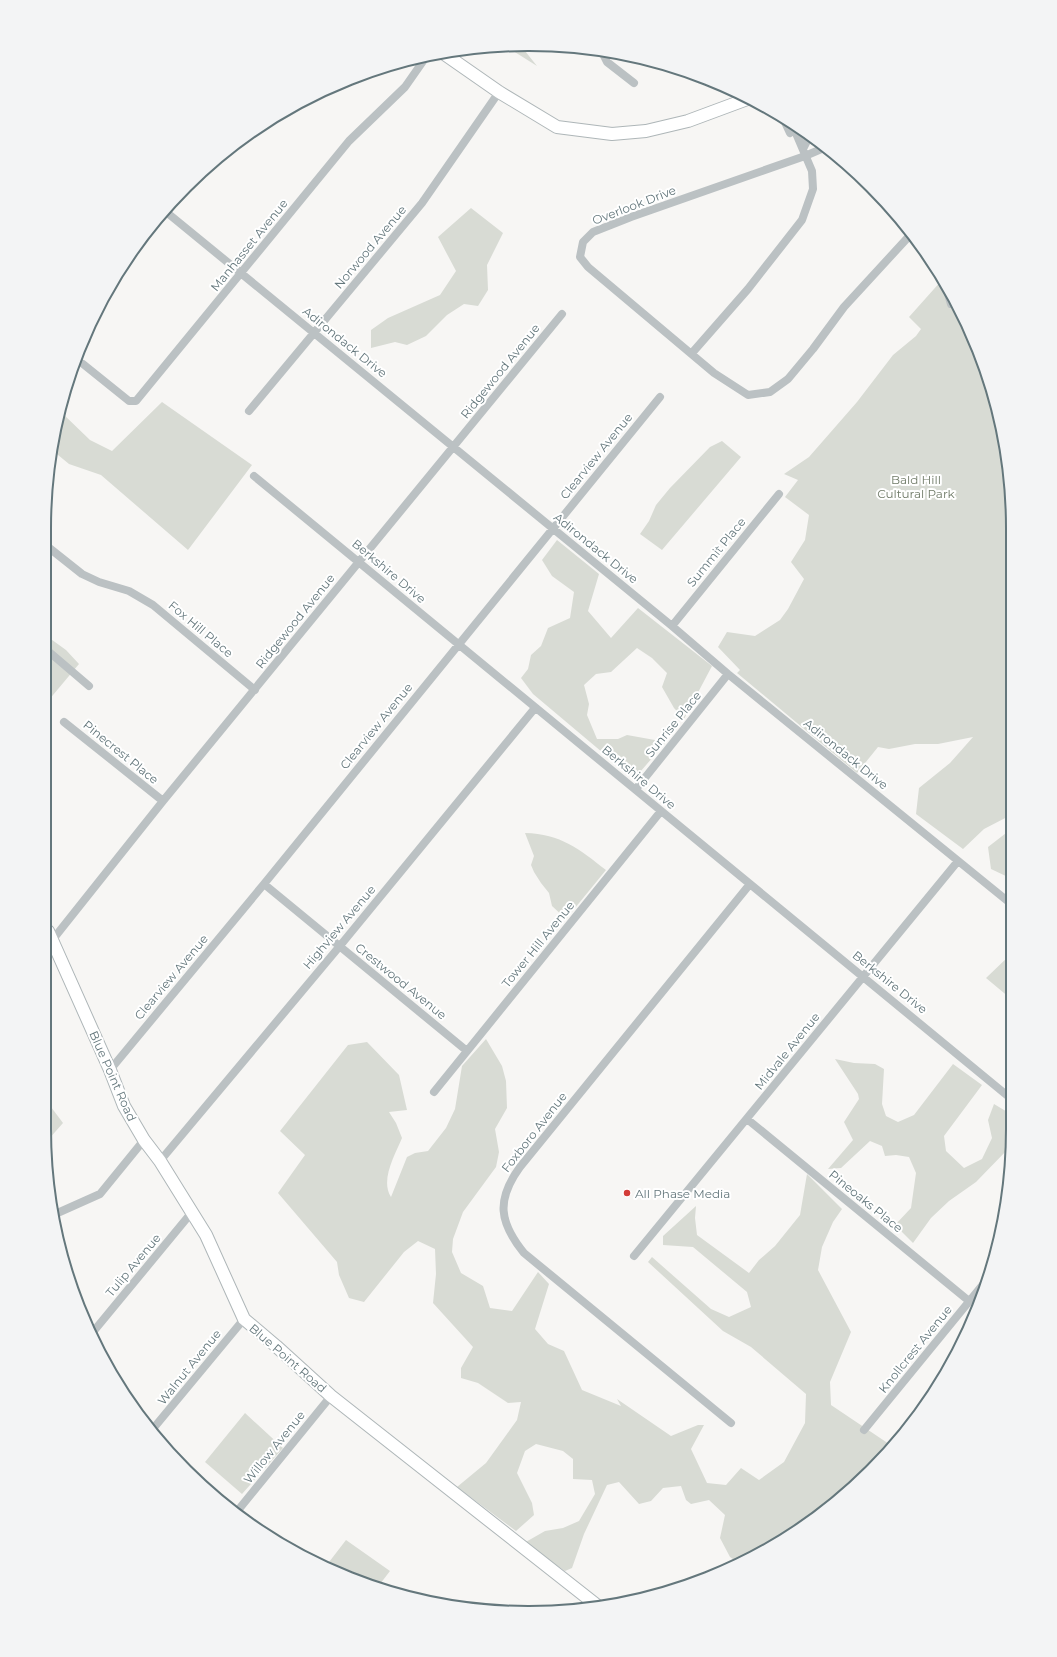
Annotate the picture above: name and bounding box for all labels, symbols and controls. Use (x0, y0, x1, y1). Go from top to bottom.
street label: Overlook Drive (590, 182, 678, 228)
street label: Manhasset Avenue (207, 196, 291, 294)
street label: Norwood Avenue (331, 202, 409, 292)
street label: Adirondack Drive (300, 303, 390, 381)
street label: Ridgewood Avenue (457, 321, 543, 421)
street label: Clearview Avenue (557, 410, 635, 502)
park label: Bald Hill Cultural Park (877, 472, 956, 501)
street label: Adirondack Drive (551, 509, 641, 587)
street label: Summit Place (683, 514, 749, 590)
street label: Berkshire Drive (349, 536, 429, 606)
street label: Ridgewood Avenue (252, 571, 338, 671)
street label: Fox Hill Place (166, 598, 236, 660)
street label: Clearview Avenue (337, 680, 415, 772)
street label: Sunrise Place (642, 688, 704, 760)
street label: Adirondack Drive (801, 715, 891, 793)
street label: Pinecrest Place (80, 717, 162, 787)
street label: Berkshire Drive (599, 742, 679, 812)
street label: Highview Avenue (299, 882, 379, 972)
street label: Tower Hill Avenue (498, 898, 578, 990)
street label: Clearview Avenue (131, 931, 211, 1023)
street label: Crestwood Avenue (352, 940, 450, 1022)
street label: Berkshire Drive (850, 947, 930, 1017)
street label: Midvale Avenue (751, 1009, 823, 1093)
street label: Blue Point Road (86, 1028, 140, 1124)
street label: Foxboro Avenue (498, 1089, 570, 1175)
street label: Pineoaks Place (826, 1167, 906, 1235)
place label: All Phase Media (635, 1186, 730, 1201)
marker: All Phase Media (622, 1188, 632, 1198)
street label: Tulip Avenue (102, 1230, 164, 1300)
street label: Knollcrest Avenue (875, 1302, 955, 1396)
street label: Blue Point Road (246, 1320, 330, 1396)
street label: Walnut Avenue (154, 1326, 224, 1408)
street label: Willow Avenue (240, 1408, 308, 1486)

